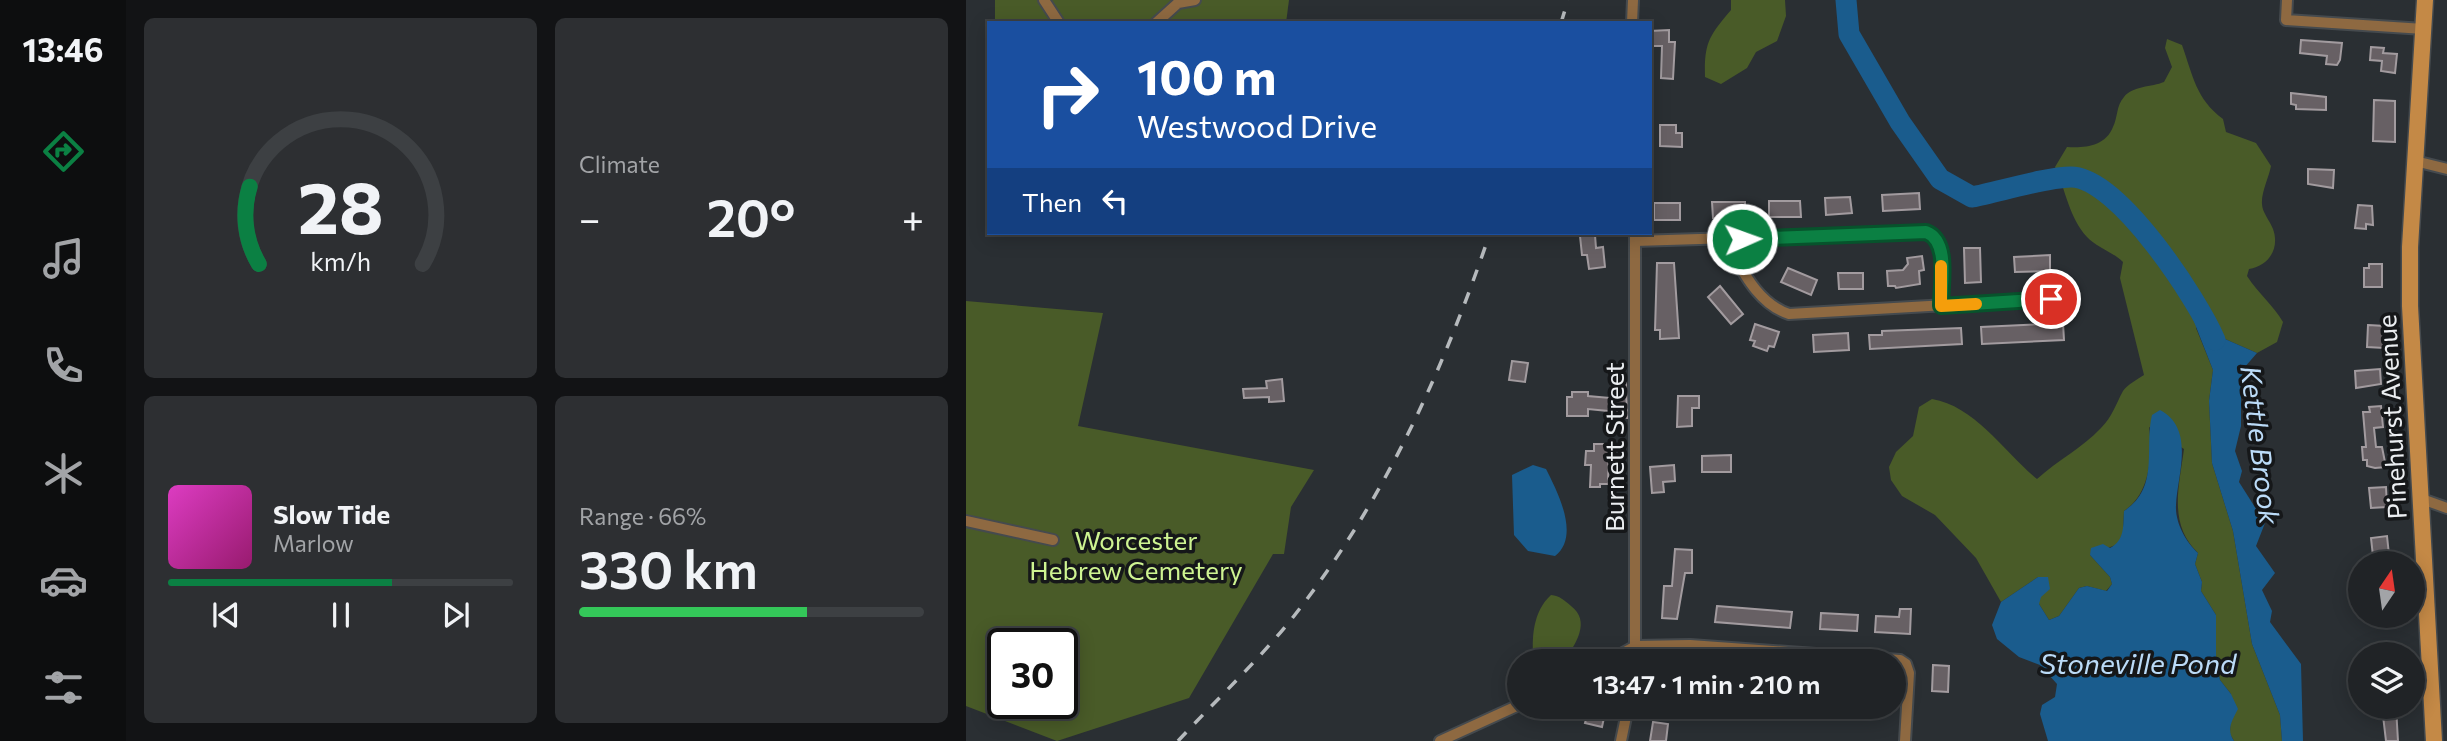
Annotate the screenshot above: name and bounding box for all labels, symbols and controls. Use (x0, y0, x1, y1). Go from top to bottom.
text: 13:46 (23, 29, 103, 69)
text: 100 m (1137, 45, 1276, 105)
icon: right (1022, 49, 1113, 140)
text: Westwood Drive (1137, 105, 1377, 145)
icon: directions (39, 127, 88, 176)
text: Climate (579, 150, 660, 178)
text: 28 (298, 160, 384, 249)
icon: left (1096, 182, 1134, 220)
text: 20° (707, 184, 796, 248)
text: Then (1022, 186, 1082, 217)
text: − (579, 194, 601, 241)
text: + (902, 194, 924, 241)
position arrow (1705, 202, 1779, 276)
icon: music (39, 234, 88, 283)
text: km/h (310, 246, 371, 276)
pin (2021, 269, 2081, 329)
icon: arrive (2032, 280, 2070, 318)
street label: Pinehurst Avenue (2370, 314, 2412, 520)
icon: phone (39, 341, 88, 390)
street label: Burnett Street (1598, 362, 1629, 532)
water label: Kettle Brook (2234, 364, 2288, 527)
icon: climate (39, 449, 88, 498)
text: Slow Tide (273, 498, 390, 529)
text: Range · 66% (579, 502, 706, 530)
park label: Worcester Hebrew Cemetery (1029, 524, 1243, 585)
text: Marlow (273, 529, 354, 557)
text: 330 km (579, 536, 758, 600)
north arrow (2348, 551, 2426, 628)
map controls (2348, 551, 2425, 719)
icon: car (39, 556, 88, 605)
icon: previous (207, 596, 245, 634)
icon: pause (322, 596, 360, 634)
icon: next (437, 596, 475, 634)
speed limit sign: 30 (987, 628, 1078, 719)
button: layers (2348, 642, 2425, 719)
water label: Stoneville Pond (2040, 646, 2238, 680)
icon: filters (39, 663, 88, 712)
text: 13:47 · 1 min · 210 m (1592, 668, 1821, 699)

